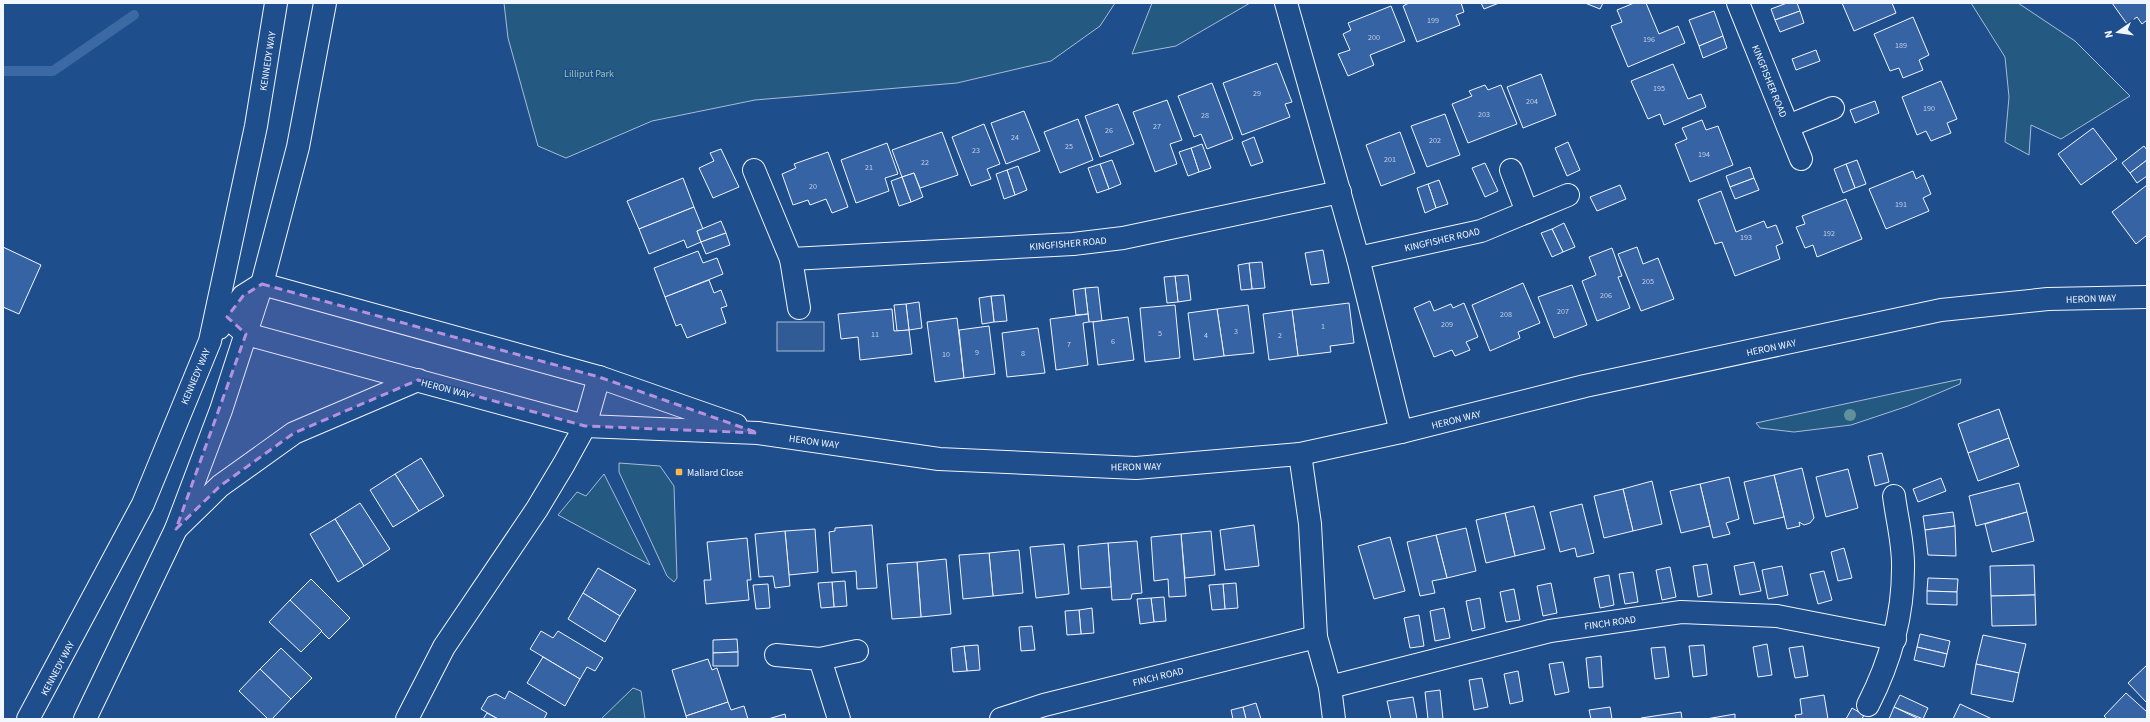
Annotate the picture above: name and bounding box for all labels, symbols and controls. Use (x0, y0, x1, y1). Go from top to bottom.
north arrow (2098, 12, 2138, 52)
house number: 199 (1427, 15, 1439, 26)
text: N (2101, 29, 2117, 39)
street label: KENNEDY WAY (256, 30, 280, 92)
house number: 200 (1368, 32, 1380, 43)
house number: 196 (1643, 34, 1655, 45)
house number: 189 (1895, 40, 1907, 51)
street label: KINGFISHER ROAD (1748, 43, 1790, 120)
park label: Lilliput Park (564, 67, 614, 81)
house number: 195 (1653, 83, 1665, 94)
house number: 29 (1253, 88, 1261, 99)
house number: 204 (1526, 96, 1538, 107)
house number: 190 (1923, 103, 1935, 114)
house number: 203 (1478, 109, 1490, 120)
house number: 28 (1201, 110, 1209, 121)
house number: 27 (1153, 121, 1161, 132)
house number: 26 (1105, 125, 1113, 136)
house number: 24 (1011, 132, 1019, 143)
house number: 202 (1429, 135, 1441, 146)
house number: 25 (1065, 141, 1073, 152)
house number: 23 (972, 145, 980, 156)
house number: 194 (1698, 149, 1710, 160)
house number: 201 (1384, 154, 1396, 165)
house number: 22 (921, 157, 929, 168)
house number: 21 (865, 162, 873, 173)
house number: 20 (809, 181, 817, 192)
house number: 191 (1895, 199, 1907, 210)
street label: KINGFISHER ROAD (1403, 224, 1481, 255)
house number: 192 (1823, 228, 1835, 239)
house number: 193 (1740, 232, 1752, 243)
street label: KINGFISHER ROAD (1029, 234, 1107, 254)
house number: 205 (1642, 276, 1654, 287)
house number: 206 (1600, 290, 1612, 301)
street label: HERON WAY (2066, 291, 2117, 307)
house number: 207 (1557, 306, 1569, 317)
house number: 208 (1500, 309, 1512, 320)
house number: 209 (1441, 319, 1453, 330)
house number: 1 (1321, 321, 1325, 332)
house number: 3 (1234, 326, 1238, 337)
house number: 5 (1158, 328, 1162, 339)
house number: 11 (871, 329, 879, 340)
house number: 4 (1204, 330, 1208, 341)
house number: 2 (1278, 330, 1282, 341)
house number: 6 (1111, 336, 1115, 347)
street label: HERON WAY (1745, 336, 1798, 360)
house number: 7 (1067, 339, 1071, 350)
street label: KENNEDY WAY (178, 346, 214, 407)
house number: 9 (975, 347, 979, 358)
house number: 8 (1021, 348, 1025, 359)
house number: 10 (942, 349, 950, 360)
street label: HERON WAY (420, 376, 472, 402)
street label: HERON WAY (1430, 407, 1483, 433)
street label: HERON WAY (788, 432, 840, 452)
street label: HERON WAY (1111, 460, 1162, 474)
place label: Mallard Close (687, 466, 743, 480)
marker: Mallard Close (674, 467, 684, 477)
street label: FINCH ROAD (1583, 612, 1637, 634)
street label: KENNEDY WAY (38, 639, 78, 698)
street label: FINCH ROAD (1131, 664, 1185, 690)

